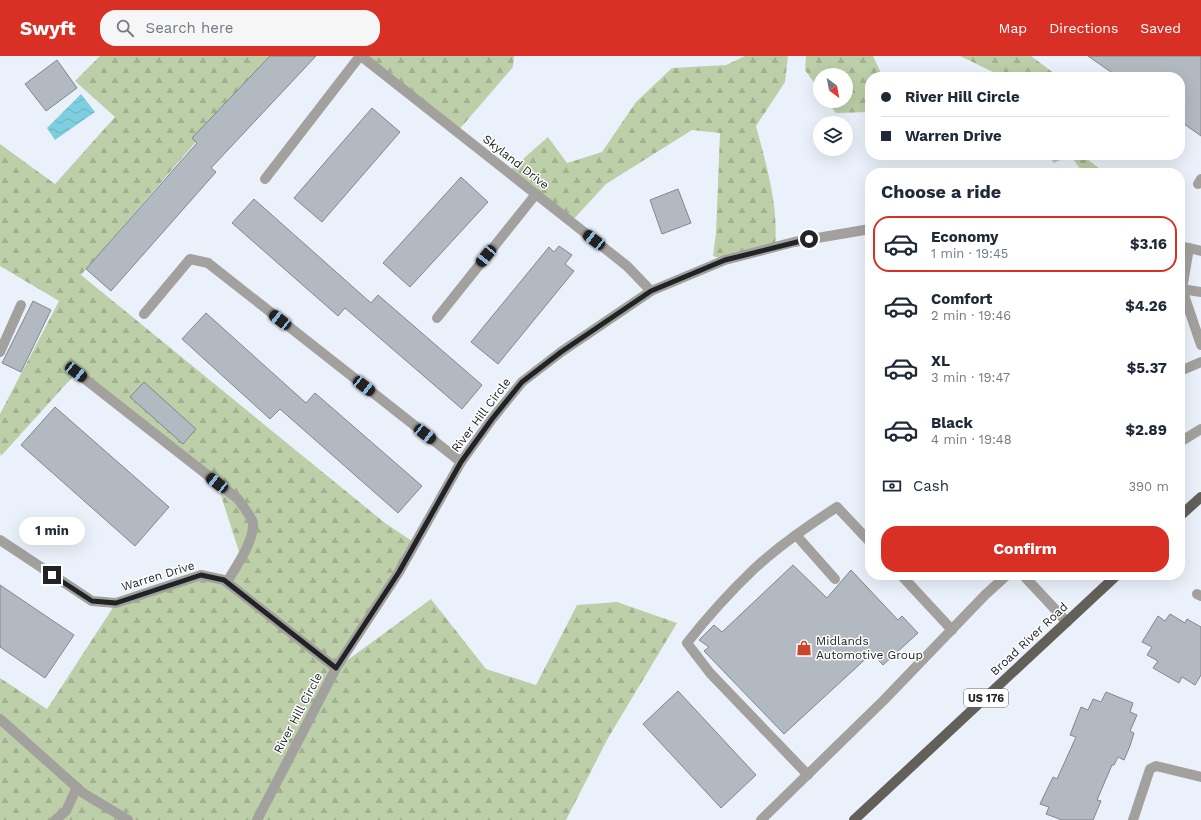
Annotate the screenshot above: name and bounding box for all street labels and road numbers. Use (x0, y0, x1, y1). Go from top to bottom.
street label: Skyland Drive (480, 132, 552, 192)
street label: River Hill Circle (448, 375, 514, 455)
street label: Warren Drive (120, 558, 196, 594)
street label: Broad River Road (987, 600, 1071, 678)
street label: River Hill Circle (271, 670, 325, 756)
road number: US 176 (964, 689, 1008, 707)

